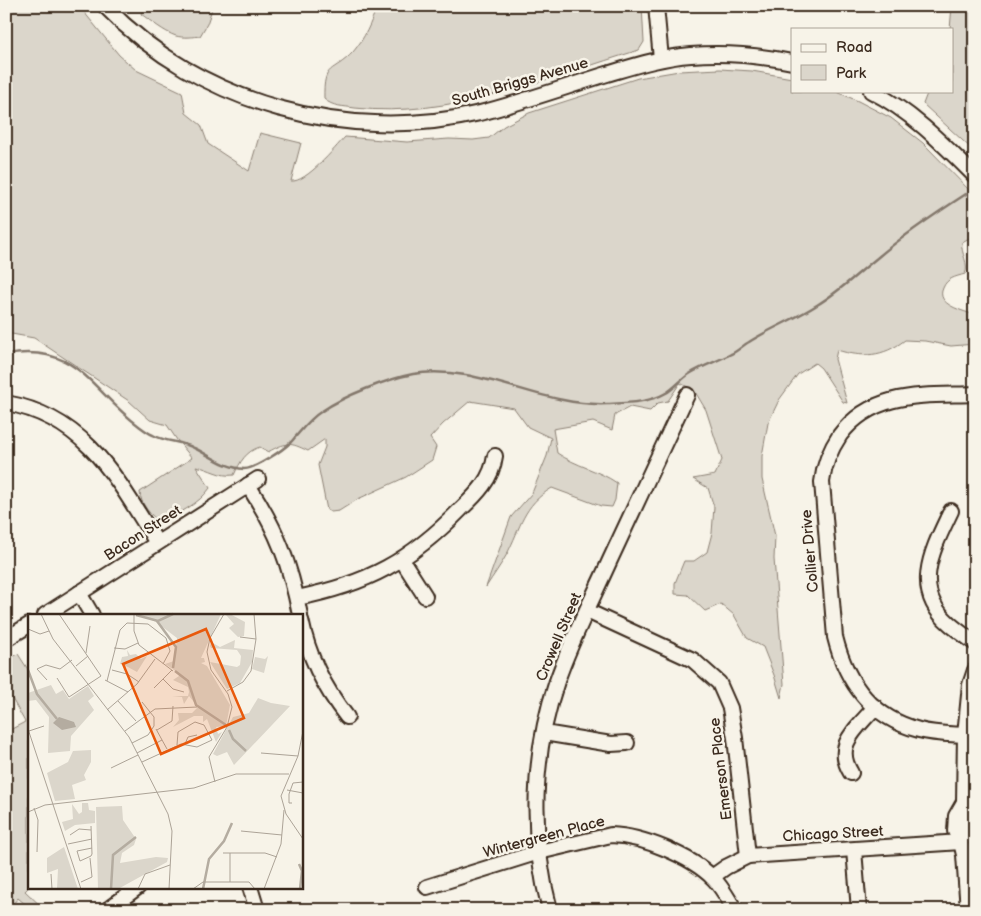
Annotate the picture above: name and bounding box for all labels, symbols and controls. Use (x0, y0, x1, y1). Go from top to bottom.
legend (791, 28, 954, 92)
text: Road (836, 38, 872, 57)
street label: South Briggs Avenue (450, 53, 591, 111)
text: Park (836, 64, 867, 83)
street label: Bacon Street (101, 501, 186, 565)
street label: Collier Drive (797, 509, 823, 593)
street label: Crowell Street (532, 589, 586, 684)
inset map (28, 614, 302, 888)
street label: Emerson Place (705, 717, 737, 821)
street label: Wintergreen Place (481, 812, 607, 862)
street label: Chicago Street (782, 822, 884, 846)

